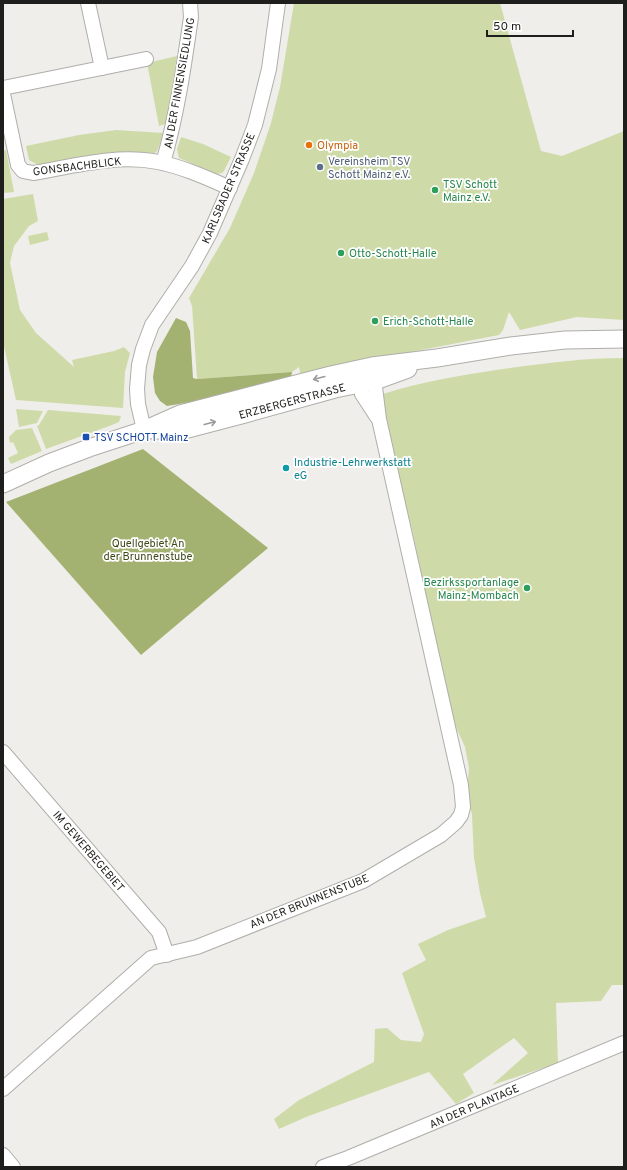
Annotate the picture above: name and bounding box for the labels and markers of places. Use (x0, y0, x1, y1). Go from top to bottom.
place label: Olympia (317, 139, 358, 153)
marker: Olympia (304, 140, 314, 150)
place label: Vereinsheim TSV Schott Mainz e.V. (328, 155, 410, 182)
marker: Vereinsheim TSV Schott Mainz e.V. (315, 162, 325, 172)
place label: TSV Schott Mainz e.V. (443, 178, 497, 205)
marker: TSV Schott Mainz e.V. (430, 185, 440, 195)
place label: Otto-Schott-Halle (349, 247, 437, 261)
marker: Otto-Schott-Halle (336, 248, 346, 258)
place label: Erich-Schott-Halle (383, 315, 474, 329)
marker: Erich-Schott-Halle (370, 316, 380, 326)
place label: TSV SCHOTT Mainz (94, 431, 189, 445)
marker: TSV SCHOTT Mainz (81, 432, 91, 442)
place label: Industrie-Lehrwerkstatt eG (294, 456, 411, 483)
marker: Industrie-Lehrwerkstatt eG (281, 463, 291, 473)
place label: Bezirkssportanlage Mainz-Mombach (423, 576, 519, 603)
marker: Bezirkssportanlage Mainz-Mombach (522, 583, 532, 593)

